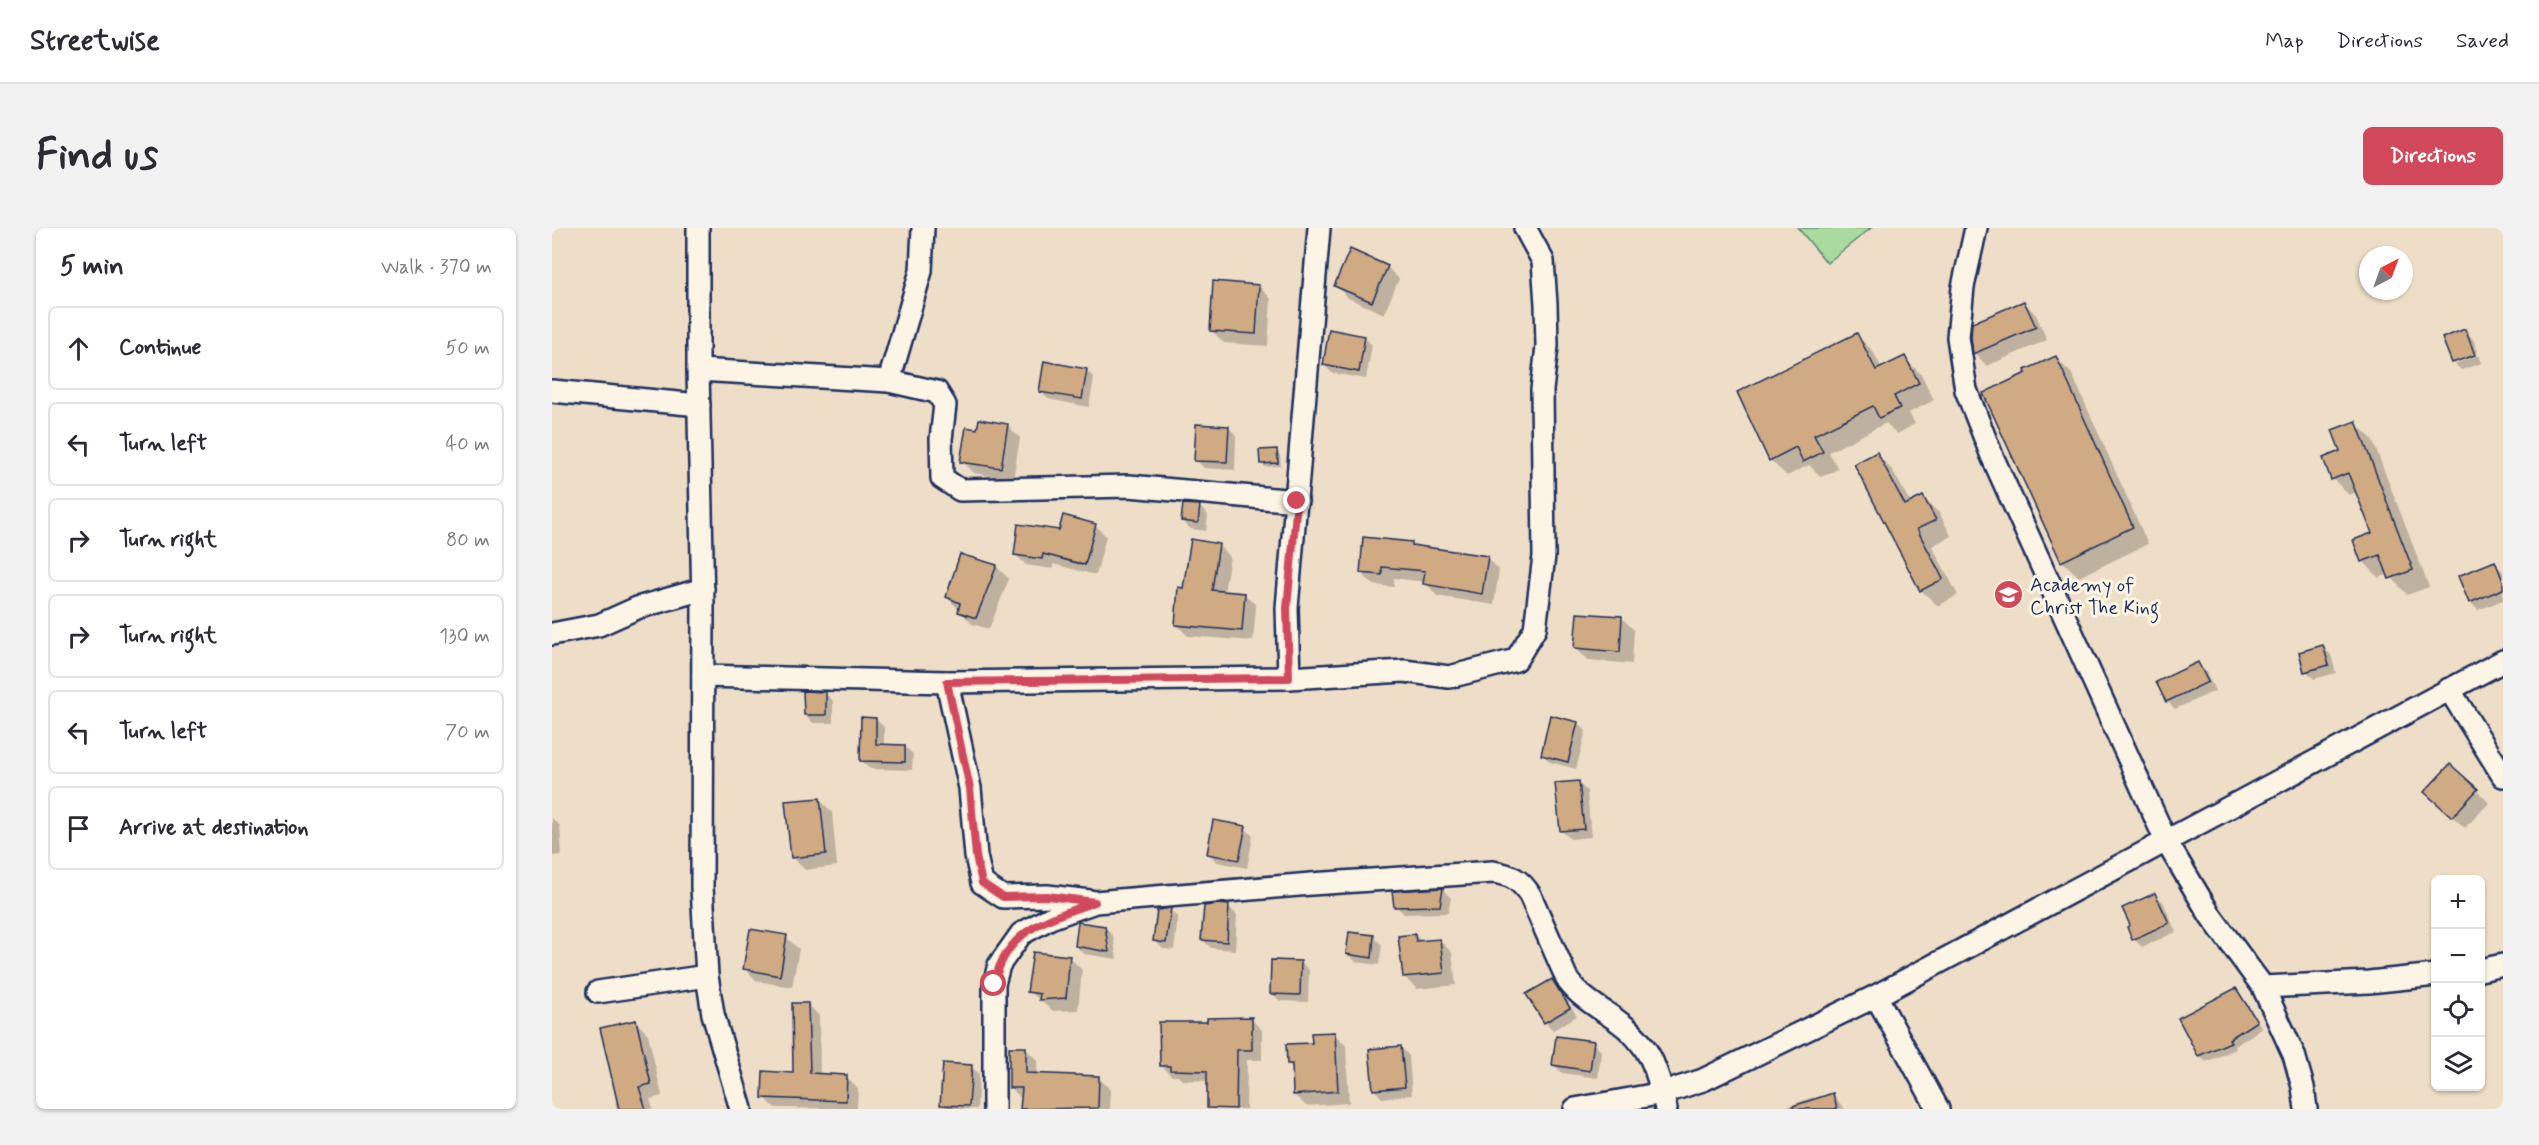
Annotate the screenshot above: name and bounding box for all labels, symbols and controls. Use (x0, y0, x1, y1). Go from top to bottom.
text: Streetwise (30, 23, 160, 60)
text: Map (2265, 27, 2304, 55)
text: Directions (2337, 27, 2423, 55)
text: Saved (2456, 27, 2509, 55)
button: Directions (2363, 127, 2503, 185)
text: Find us (36, 129, 158, 184)
north arrow (2359, 246, 2413, 300)
text: 5 min (60, 250, 124, 284)
text: Walk · 370 m (381, 254, 492, 281)
icon: ahead (62, 332, 95, 365)
text: Continue (119, 334, 201, 362)
text: 50 m (445, 335, 490, 362)
icon: left (62, 428, 95, 461)
text: Turn left (119, 430, 207, 458)
text: 40 m (446, 431, 490, 458)
route end (1283, 487, 1309, 513)
icon: right (62, 524, 95, 557)
text: Turn right (119, 526, 217, 554)
text: 80 m (446, 527, 490, 554)
place label: Academy of Christ The King (2030, 572, 2159, 624)
school or university icon: Academy of Christ The King (1993, 579, 2025, 611)
icon: right (62, 620, 95, 653)
text: Turn right (119, 622, 217, 650)
text: 130 m (439, 623, 490, 650)
icon: left (62, 716, 95, 749)
text: Turn left (119, 718, 207, 746)
text: 70 m (445, 719, 490, 746)
icon: arrive (62, 812, 95, 845)
text: Arrive at destination (119, 814, 309, 842)
map controls (2431, 875, 2485, 1091)
button: + (2431, 875, 2485, 929)
button: − (2431, 929, 2485, 983)
route start (980, 970, 1006, 996)
button: locate (2431, 983, 2485, 1037)
button: layers (2431, 1037, 2485, 1091)

